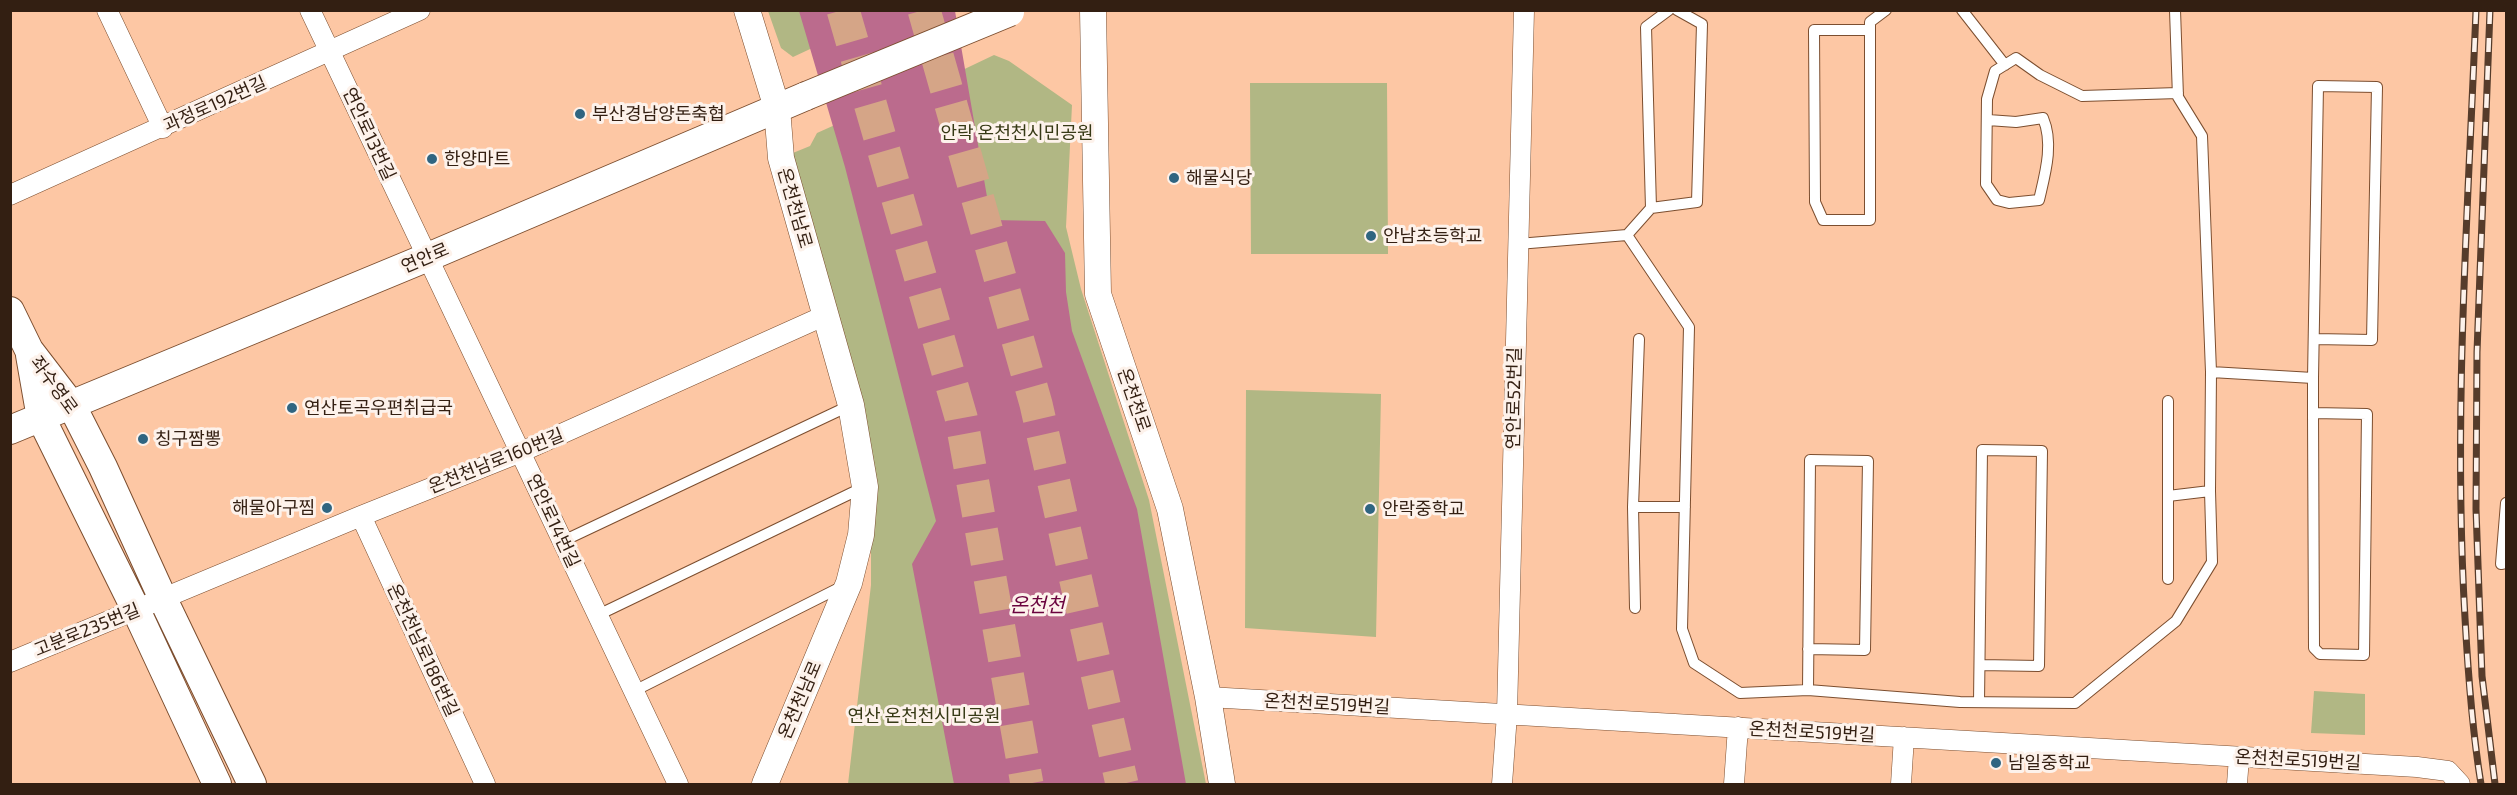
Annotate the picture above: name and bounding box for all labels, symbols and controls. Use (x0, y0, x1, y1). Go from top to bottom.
street label: 과정로192번길 (160, 72, 270, 136)
street label: 연안로13번길 (338, 84, 400, 184)
place label: 부산경남양돈축협 (592, 103, 724, 125)
marker: 부산경남양돈축협 (573, 107, 587, 121)
park label: 안락 온천천시민공원 (940, 122, 1094, 144)
place label: 한양마트 (444, 148, 510, 170)
marker: 한양마트 (425, 152, 439, 166)
street label: 온천천남로 (773, 165, 817, 251)
place label: 해물식당 (1186, 167, 1252, 189)
marker: 해물식당 (1167, 171, 1181, 185)
place label: 안남초등학교 (1383, 225, 1482, 247)
marker: 안남초등학교 (1364, 229, 1378, 243)
street label: 연안로 (398, 238, 452, 278)
street label: 연안로52번길 (1502, 347, 1526, 449)
street label: 좌수영로 (26, 352, 82, 418)
street label: 온천천로 (1113, 365, 1155, 435)
place label: 연산토곡우편취급국 (304, 397, 453, 419)
marker: 연산토곡우편취급국 (285, 401, 299, 415)
street label: 온천천남로160번길 (425, 424, 567, 498)
place label: 칭구짬뽕 (155, 428, 221, 450)
marker: 칭구짬뽕 (136, 432, 150, 446)
street label: 연안로14번길 (522, 471, 584, 571)
place label: 해물아구찜 (232, 497, 315, 519)
place label: 안락중학교 (1382, 498, 1465, 520)
marker: 해물아구찜 (320, 501, 334, 515)
marker: 안락중학교 (1363, 502, 1377, 516)
street label: 온천천남로186번길 (383, 580, 463, 720)
water label: 온천천 (1009, 593, 1065, 617)
street label: 고분로235번길 (31, 599, 143, 661)
street label: 온천천남로 (774, 658, 826, 742)
street label: 온천천로519번길 (1263, 690, 1391, 718)
park label: 연산 온천천시민공원 (847, 705, 1001, 727)
street label: 온천천로519번길 (1748, 718, 1876, 746)
street label: 온천천로519번길 (2234, 746, 2362, 774)
place label: 남일중학교 (2008, 752, 2091, 774)
marker: 남일중학교 (1989, 756, 2003, 770)

